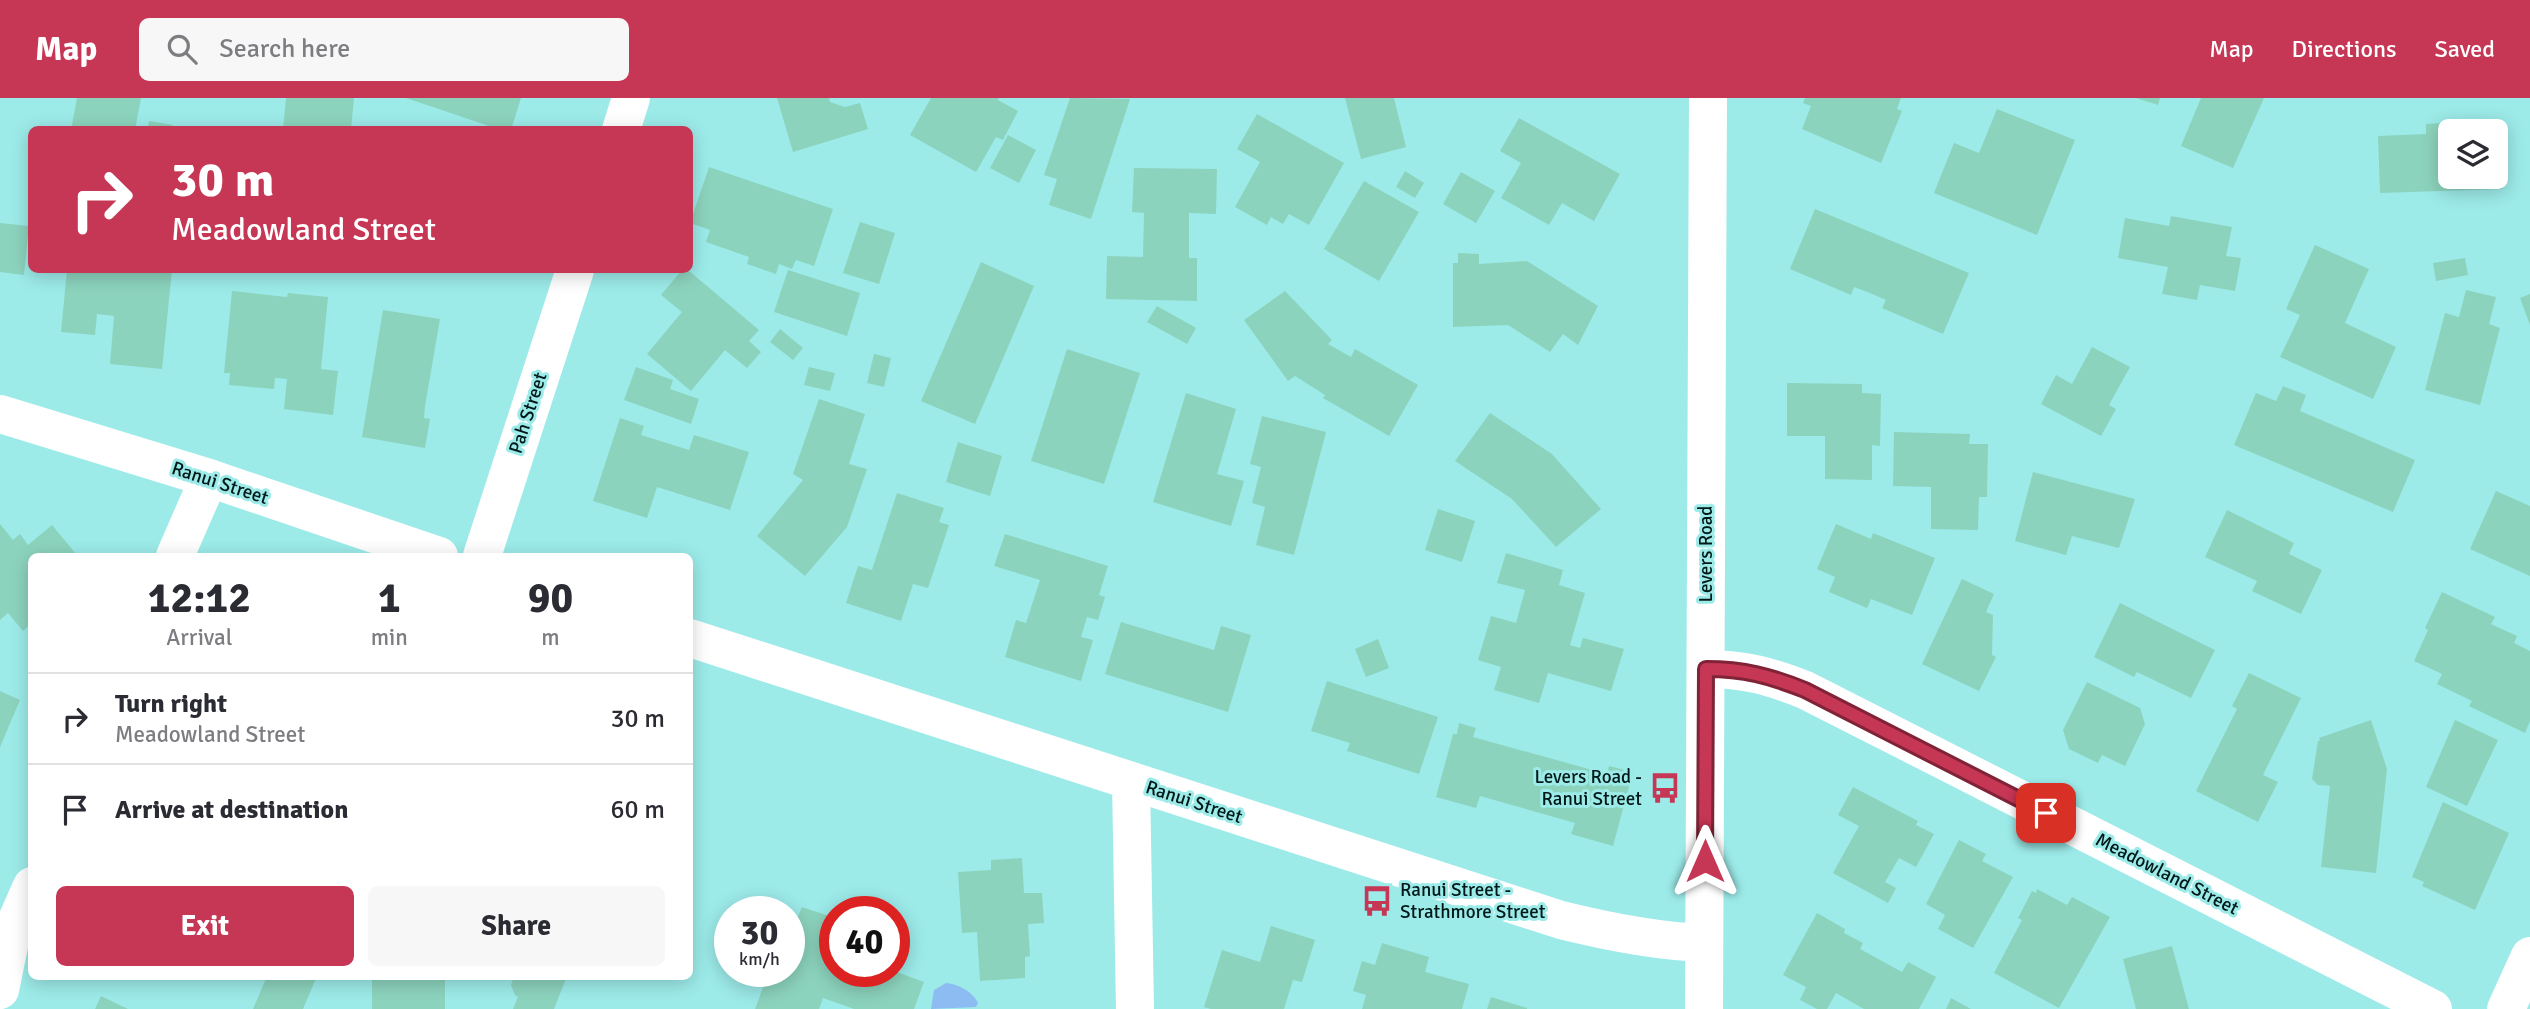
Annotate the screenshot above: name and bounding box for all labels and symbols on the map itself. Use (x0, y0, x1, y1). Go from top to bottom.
street label: Pah Street (504, 369, 553, 457)
street label: Ranui Street (169, 456, 272, 510)
street label: Levers Road (1694, 506, 1718, 602)
place label: Levers Road - Ranui Street (1534, 765, 1642, 811)
bus stop icon: Levers Road - Ranui Street (1648, 771, 1682, 805)
street label: Ranui Street (1143, 775, 1246, 829)
pin (2016, 783, 2076, 843)
position arrow (1668, 824, 1742, 898)
street label: Meadowland Street (2091, 828, 2243, 921)
place label: Ranui Street - Strathmore Street (1400, 878, 1546, 924)
bus stop icon: Ranui Street - Strathmore Street (1360, 884, 1394, 918)
speed limit sign: 40 (819, 896, 910, 987)

